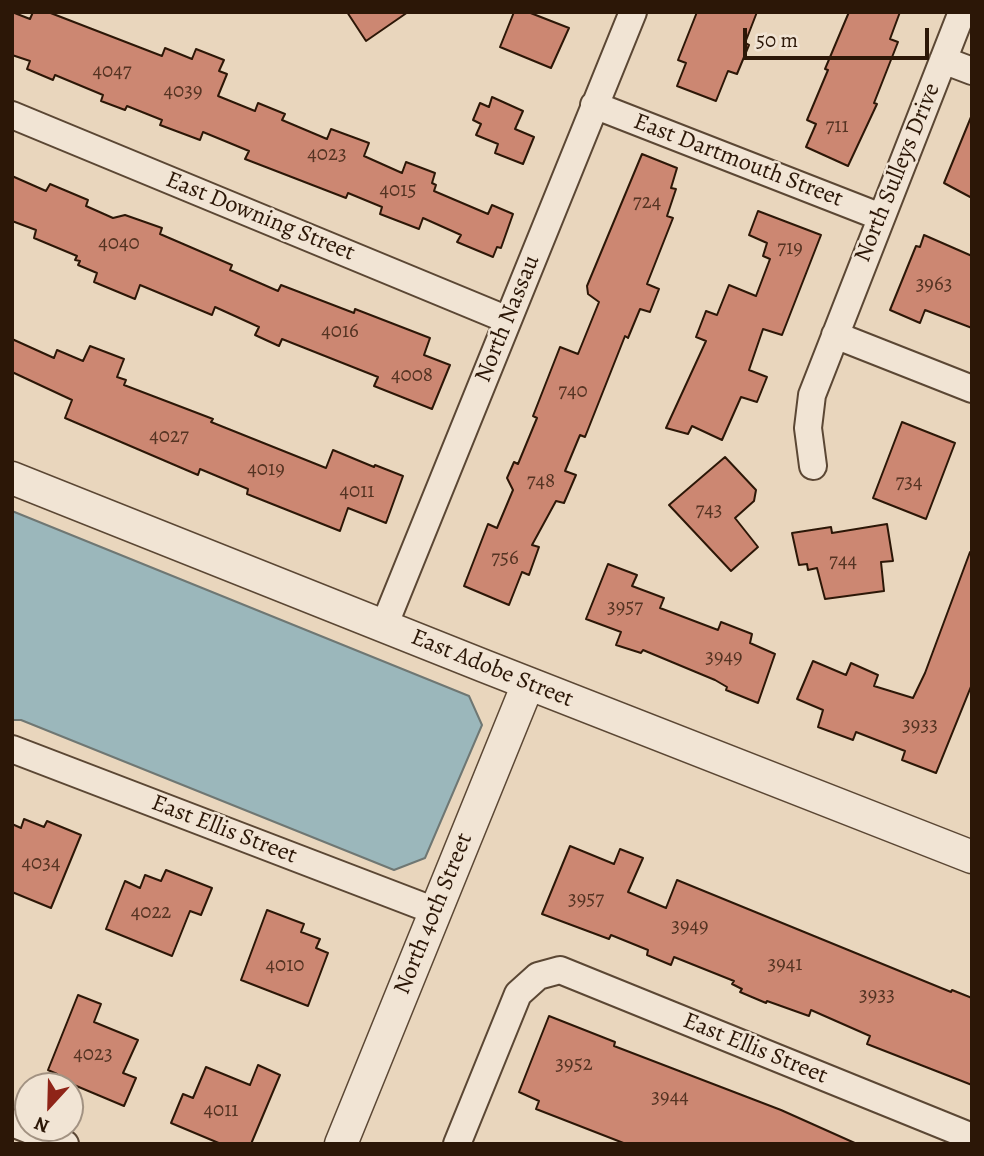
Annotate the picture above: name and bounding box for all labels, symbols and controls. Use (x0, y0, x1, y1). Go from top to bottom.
scale bar (746, 14, 932, 58)
text: 50 m (756, 26, 798, 54)
house number: 4047 (92, 59, 132, 85)
house number: 4039 (164, 79, 202, 105)
street label: North Sulleys Drive (849, 79, 947, 267)
street label: East Dartmouth Street (629, 108, 847, 214)
house number: 711 (825, 114, 849, 140)
house number: 4023 (307, 142, 347, 168)
street label: East Downing Street (161, 166, 359, 268)
house number: 4015 (380, 178, 416, 204)
house number: 724 (633, 190, 661, 216)
house number: 4040 (98, 231, 140, 257)
house number: 719 (777, 236, 803, 262)
street label: North Nassau (469, 251, 547, 387)
house number: 3963 (916, 272, 952, 298)
house number: 4016 (321, 319, 359, 345)
house number: 4008 (391, 363, 433, 389)
house number: 740 (558, 379, 588, 405)
house number: 4027 (149, 424, 189, 450)
house number: 4019 (247, 457, 285, 483)
house number: 748 (527, 469, 555, 495)
house number: 734 (895, 470, 923, 496)
house number: 4011 (339, 479, 375, 505)
house number: 743 (695, 498, 723, 524)
house number: 756 (491, 546, 519, 572)
house number: 744 (829, 549, 857, 575)
house number: 3957 (607, 595, 643, 621)
street label: East Adobe Street (407, 623, 577, 715)
house number: 3949 (705, 645, 743, 671)
house number: 3933 (902, 713, 938, 739)
street label: East Ellis Street (147, 789, 301, 871)
street label: North 40th Street (389, 829, 479, 999)
house number: 4034 (22, 851, 60, 877)
house number: 3957 (568, 887, 604, 913)
house number: 4022 (131, 900, 171, 926)
house number: 3949 (671, 914, 709, 940)
house number: 3941 (768, 952, 802, 978)
house number: 4010 (265, 953, 305, 979)
house number: 3933 (859, 983, 895, 1009)
street label: East Ellis Street (679, 1007, 831, 1091)
house number: 4023 (73, 1042, 113, 1068)
house number: 3952 (555, 1052, 593, 1078)
north arrow (14, 1072, 84, 1142)
house number: 3944 (651, 1085, 689, 1111)
house number: 4011 (203, 1098, 239, 1124)
text: N (31, 1110, 53, 1139)

